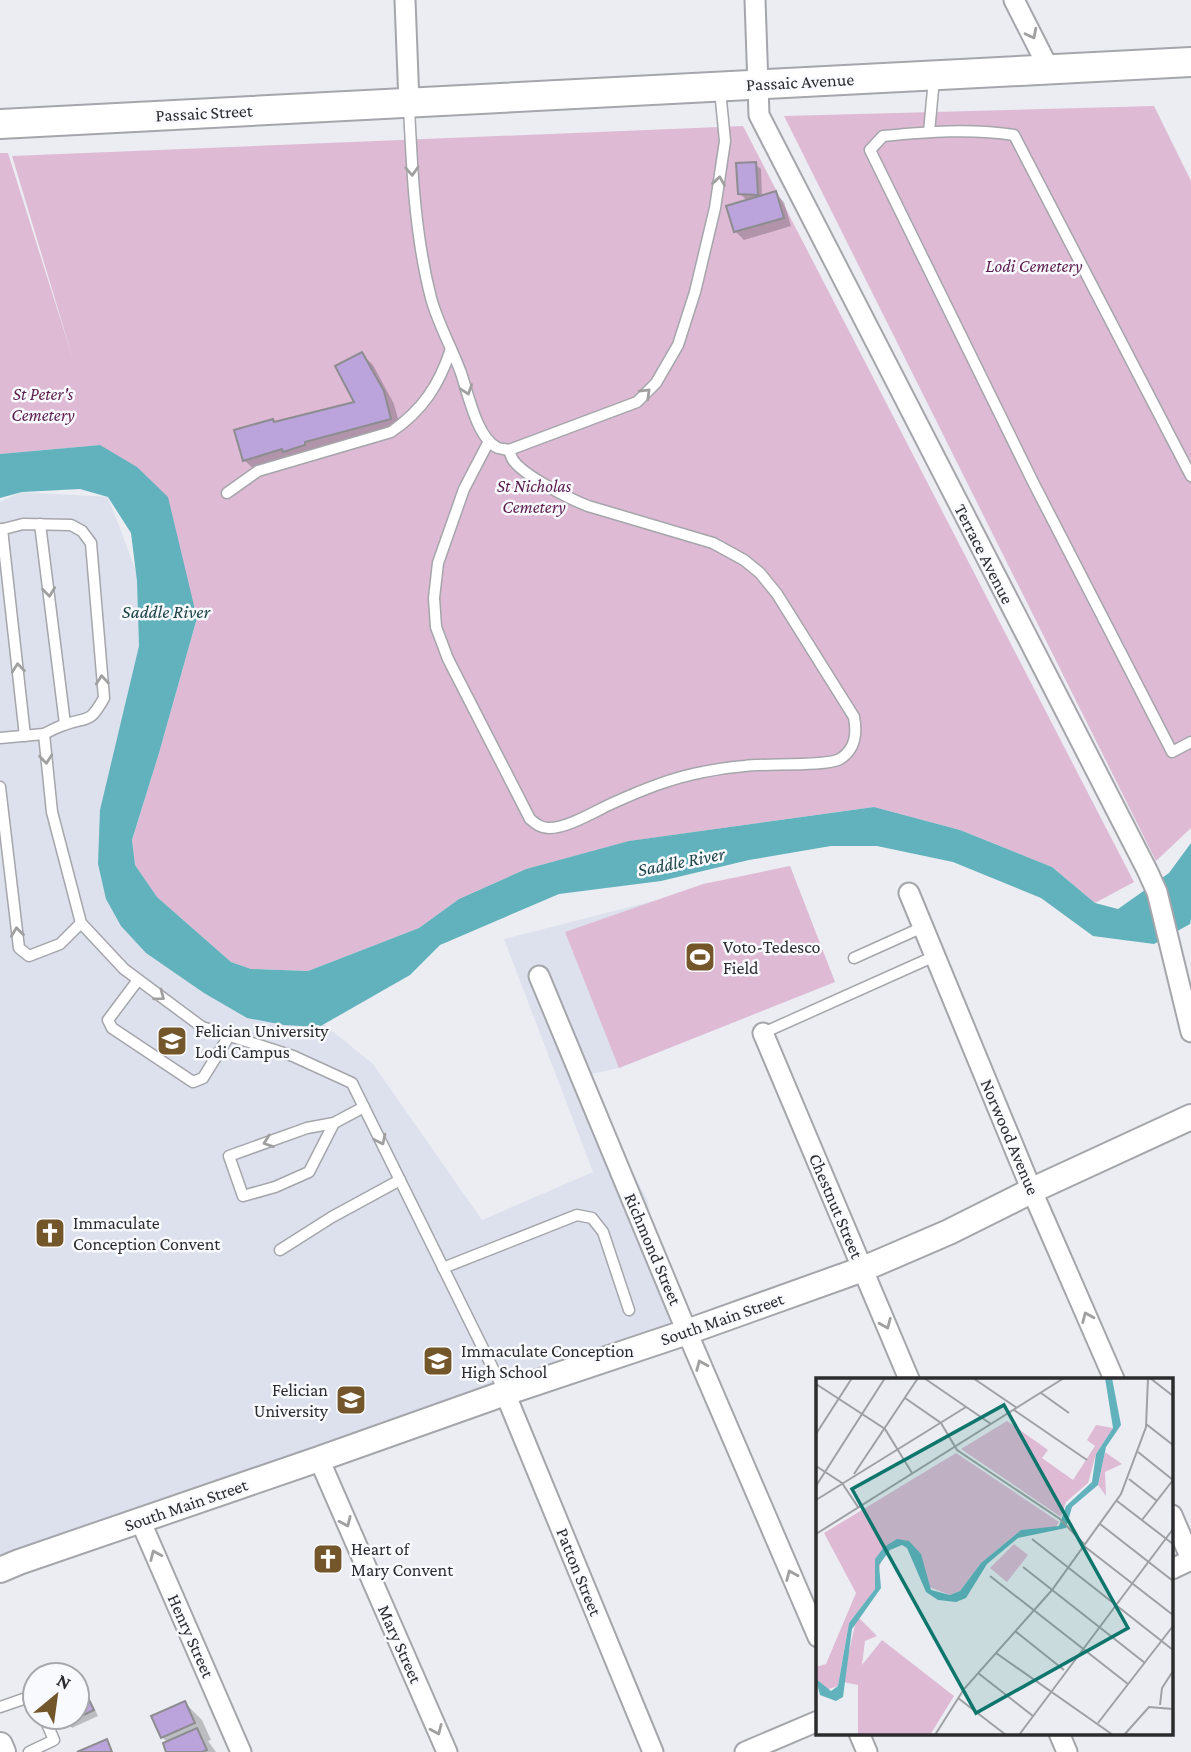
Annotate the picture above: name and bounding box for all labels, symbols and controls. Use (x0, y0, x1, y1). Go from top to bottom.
one-way arrow (1023, 27, 1037, 40)
street label: Passaic Avenue (745, 69, 855, 95)
street label: Passaic Street (155, 100, 254, 126)
one-way arrow (405, 165, 420, 176)
one-way arrow (711, 175, 726, 187)
park label: Lodi Cemetery (985, 256, 1083, 276)
one-way arrow (459, 383, 473, 396)
park label: St Peter's Cemetery (11, 384, 75, 425)
one-way arrow (637, 389, 650, 402)
park label: St Nicholas Cemetery (497, 476, 572, 517)
street label: Terrace Avenue (950, 501, 1018, 607)
one-way arrow (41, 586, 56, 598)
water label: Saddle River (122, 601, 212, 622)
one-way arrow (10, 662, 25, 674)
one-way arrow (95, 674, 110, 685)
one-way arrow (38, 754, 53, 765)
water label: Saddle River (636, 842, 728, 880)
one-way arrow (9, 926, 24, 938)
place label: Voto-Tedesco Field (723, 937, 821, 978)
sports icon: Voto-Tedesco Field (683, 940, 717, 974)
one-way arrow (153, 988, 165, 1000)
place label: Felician University Lodi Campus (195, 1021, 329, 1062)
school or university icon: Felician University Lodi Campus (155, 1024, 189, 1058)
street label: Norwood Avenue (977, 1076, 1043, 1198)
one-way arrow (263, 1133, 275, 1147)
one-way arrow (372, 1133, 386, 1145)
street label: Chestnut Street (805, 1151, 867, 1262)
street label: Richmond Street (620, 1190, 686, 1309)
place label: Immaculate Conception Convent (73, 1213, 221, 1254)
church icon: Immaculate Conception Convent (33, 1216, 67, 1250)
street label: South Main Street (658, 1288, 787, 1349)
one-way arrow (1081, 1311, 1095, 1323)
one-way arrow (878, 1317, 892, 1330)
place label: Immaculate Conception High School (461, 1341, 634, 1382)
school or university icon: Immaculate Conception High School (421, 1344, 455, 1378)
one-way arrow (696, 1360, 710, 1372)
inset map (816, 1378, 1174, 1734)
place label: Felician University (254, 1380, 329, 1421)
school or university icon: Felician University (334, 1383, 368, 1417)
street label: South Main Street (122, 1474, 251, 1535)
one-way arrow (338, 1515, 352, 1527)
street label: Patton Street (552, 1525, 606, 1620)
place label: Heart of Mary Convent (351, 1539, 454, 1580)
church icon: Heart of Mary Convent (311, 1542, 345, 1576)
one-way arrow (149, 1550, 163, 1562)
one-way arrow (785, 1569, 799, 1582)
street label: Henry Street (164, 1591, 219, 1682)
street label: Mary Street (374, 1602, 427, 1687)
north arrow (21, 1661, 91, 1731)
text: N (53, 1669, 75, 1694)
one-way arrow (429, 1723, 443, 1736)

